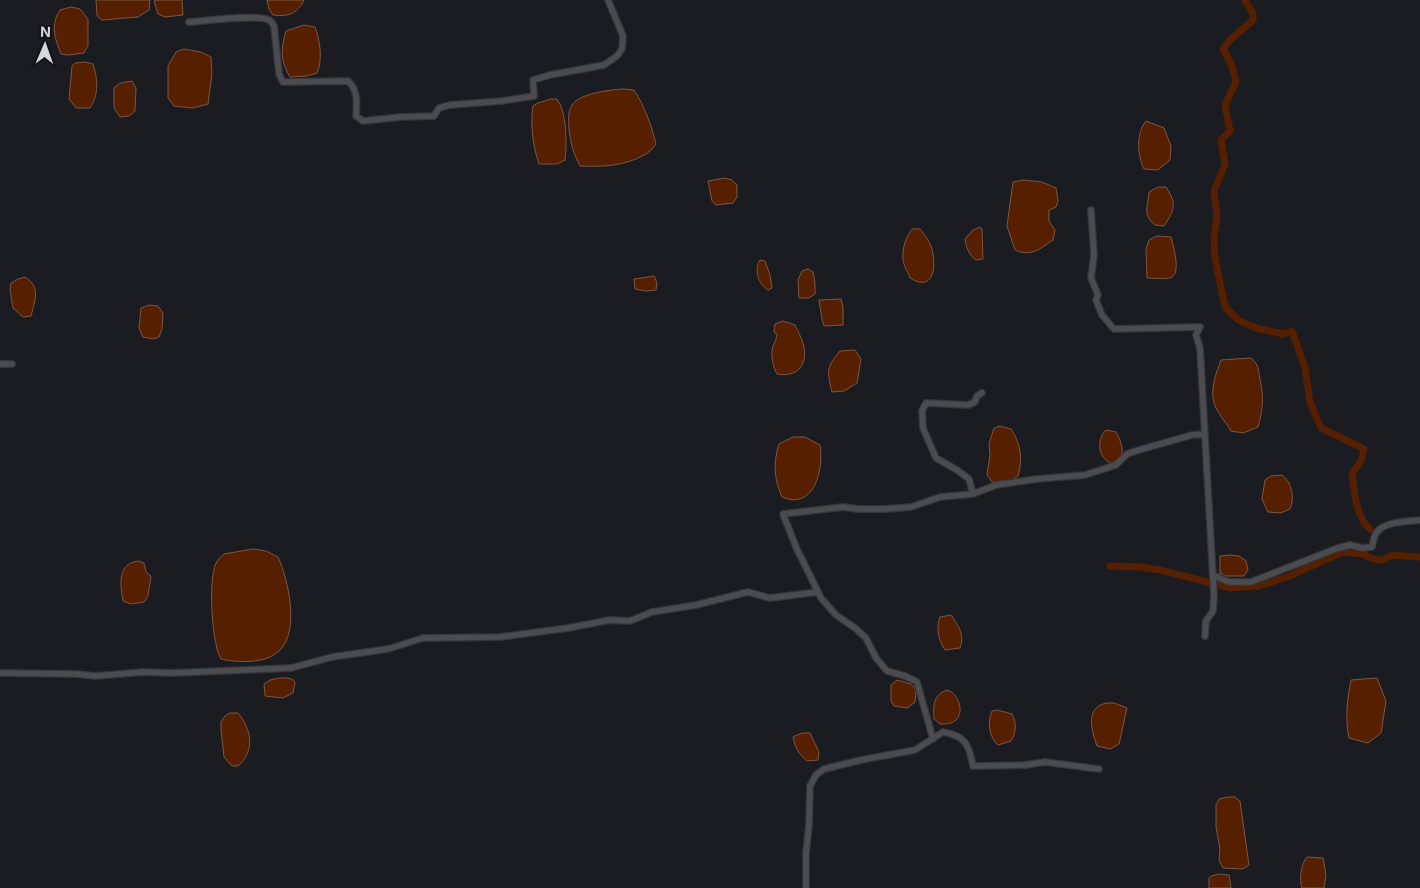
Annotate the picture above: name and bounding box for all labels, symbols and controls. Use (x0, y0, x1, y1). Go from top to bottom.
north arrow (20, 20, 70, 70)
text: N (40, 23, 51, 40)

